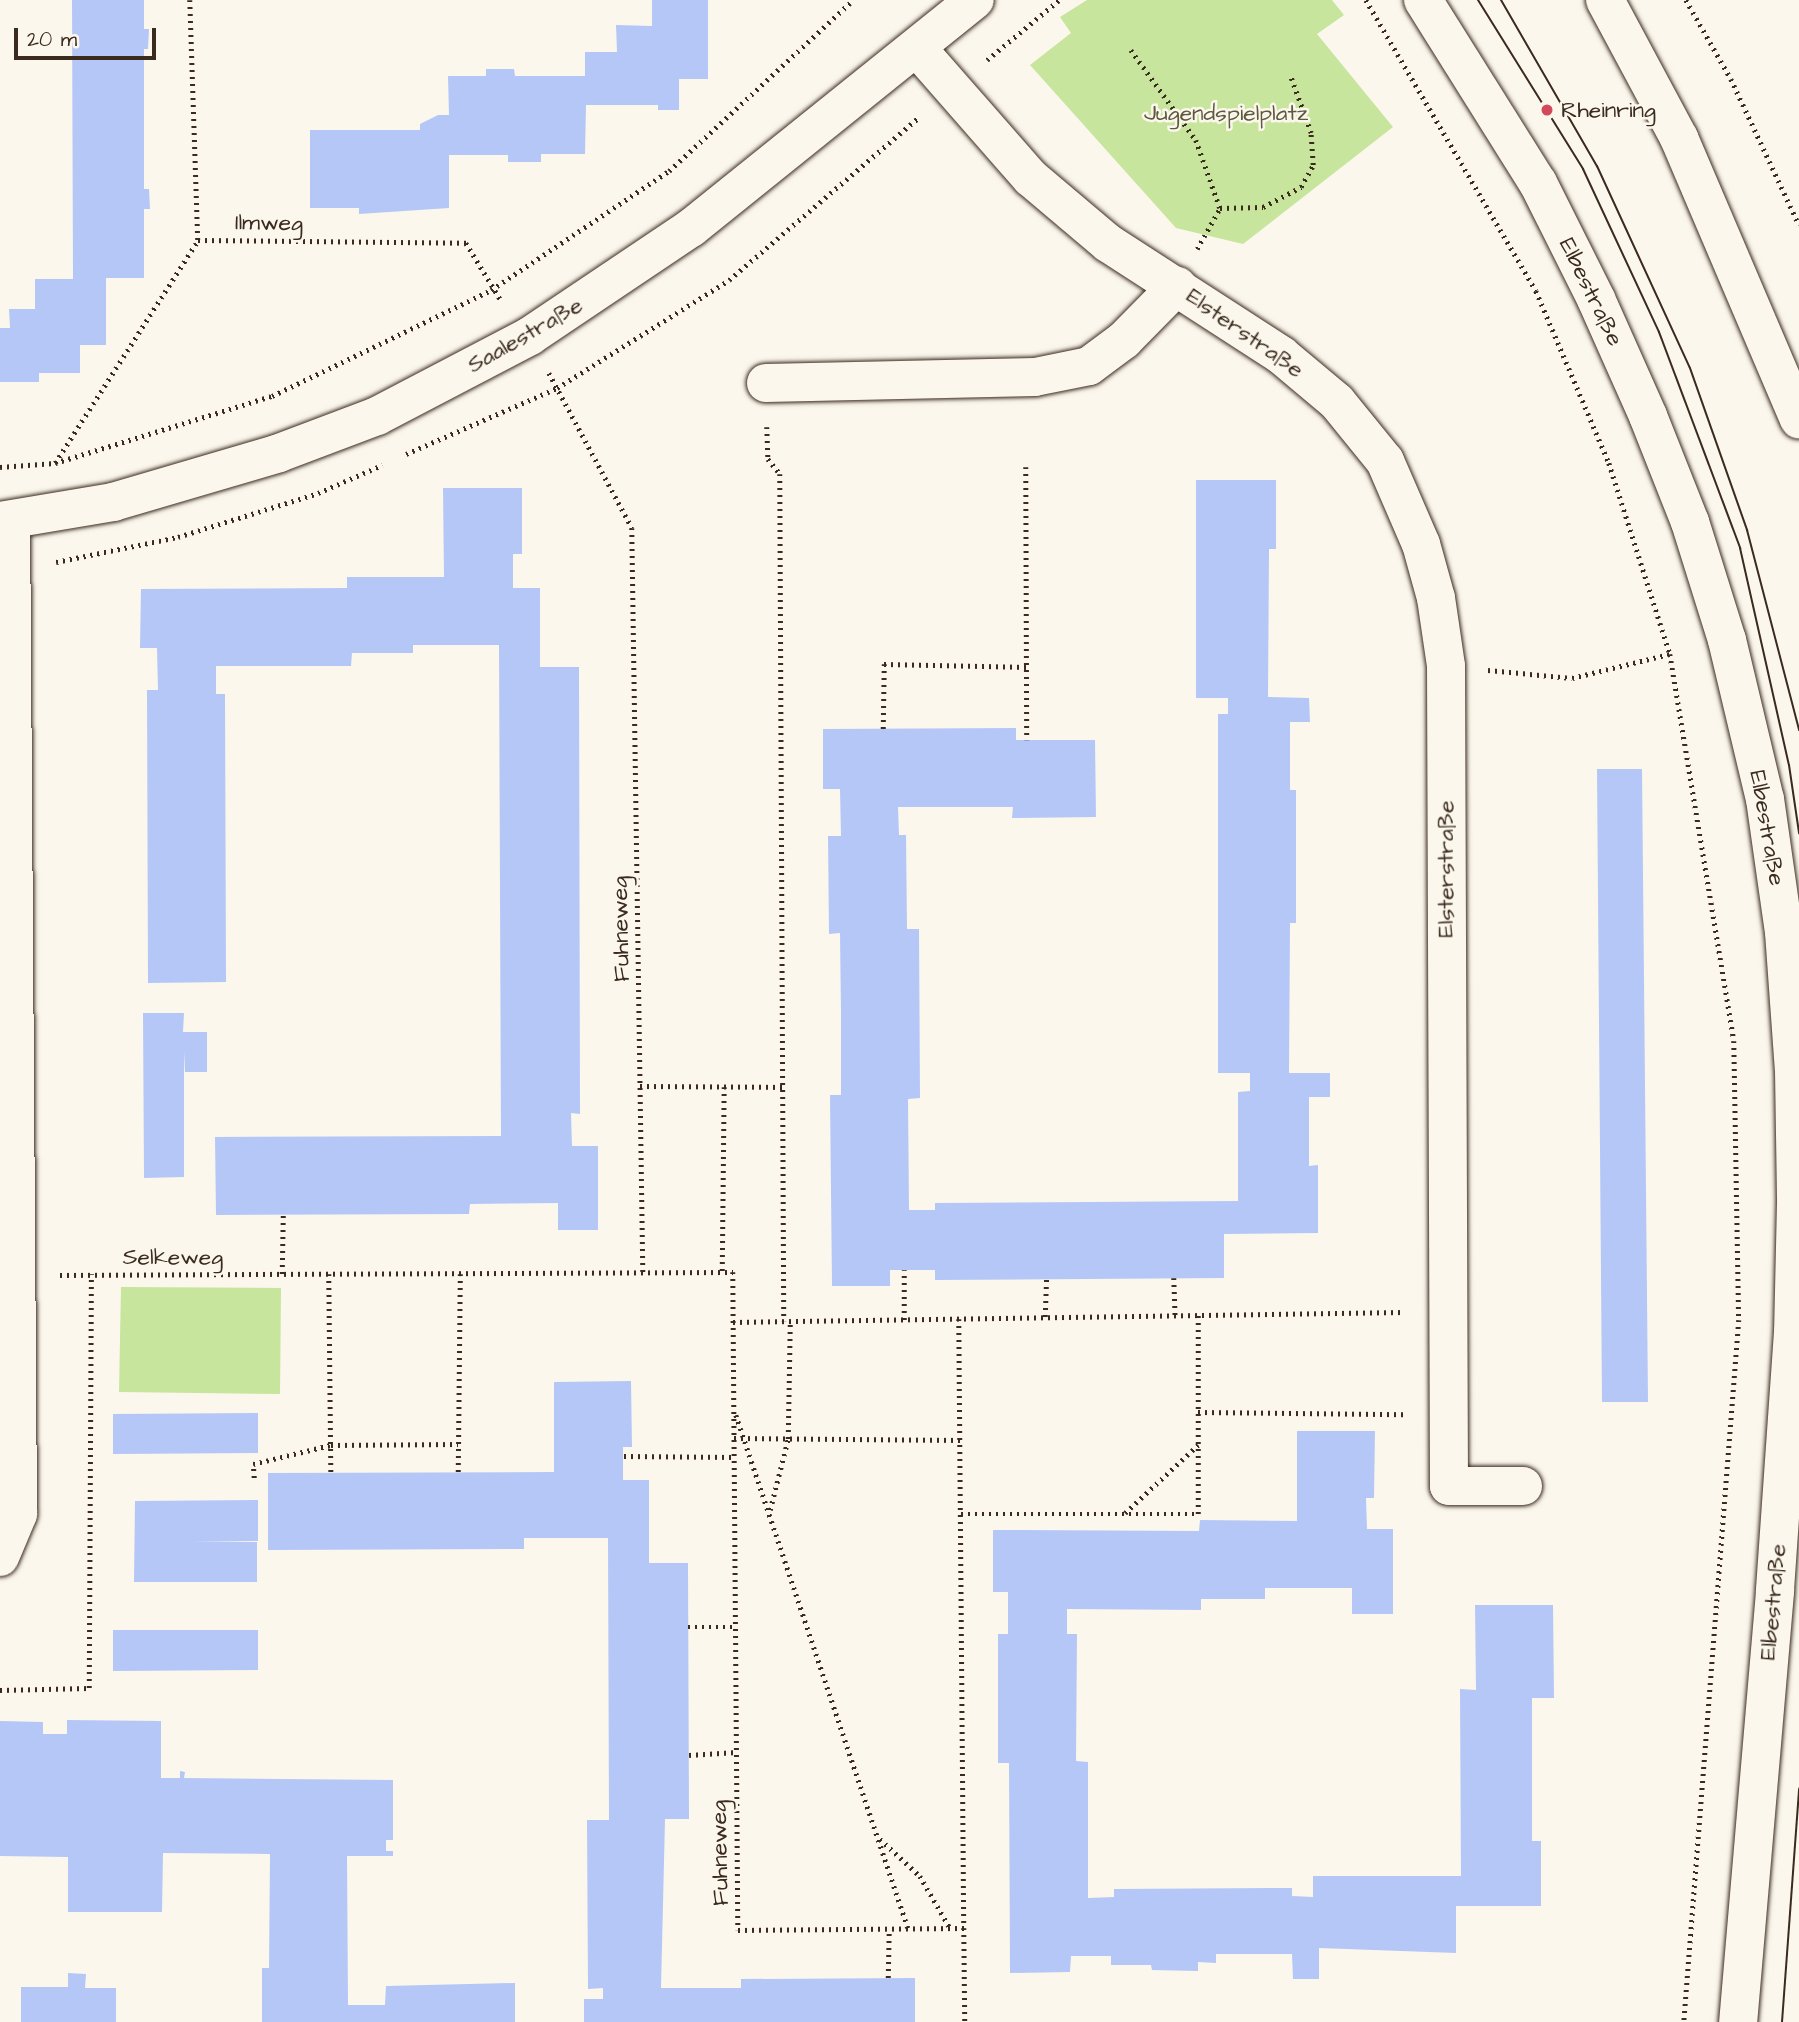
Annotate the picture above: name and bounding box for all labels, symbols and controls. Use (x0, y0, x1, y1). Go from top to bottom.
scale bar (18, 14, 159, 58)
text: 20 m (27, 25, 77, 54)
place label: Rheinring (1561, 96, 1656, 124)
park label: Jugendspielplatz (1144, 99, 1308, 127)
marker: Rheinring (1539, 102, 1555, 118)
street label: Ilmweg (235, 209, 303, 237)
street label: Elbestraße (1553, 234, 1629, 350)
street label: Elsterstraße (1181, 282, 1309, 384)
street label: Saalestraße (463, 291, 587, 379)
street label: Elbestraße (1743, 768, 1791, 888)
street label: Elsterstraße (1432, 800, 1460, 938)
street label: Fuhneweg (606, 876, 636, 982)
street label: Selkeweg (123, 1243, 223, 1271)
street label: Elbestraße (1754, 1543, 1792, 1661)
street label: Fuhneweg (705, 1800, 735, 1906)

